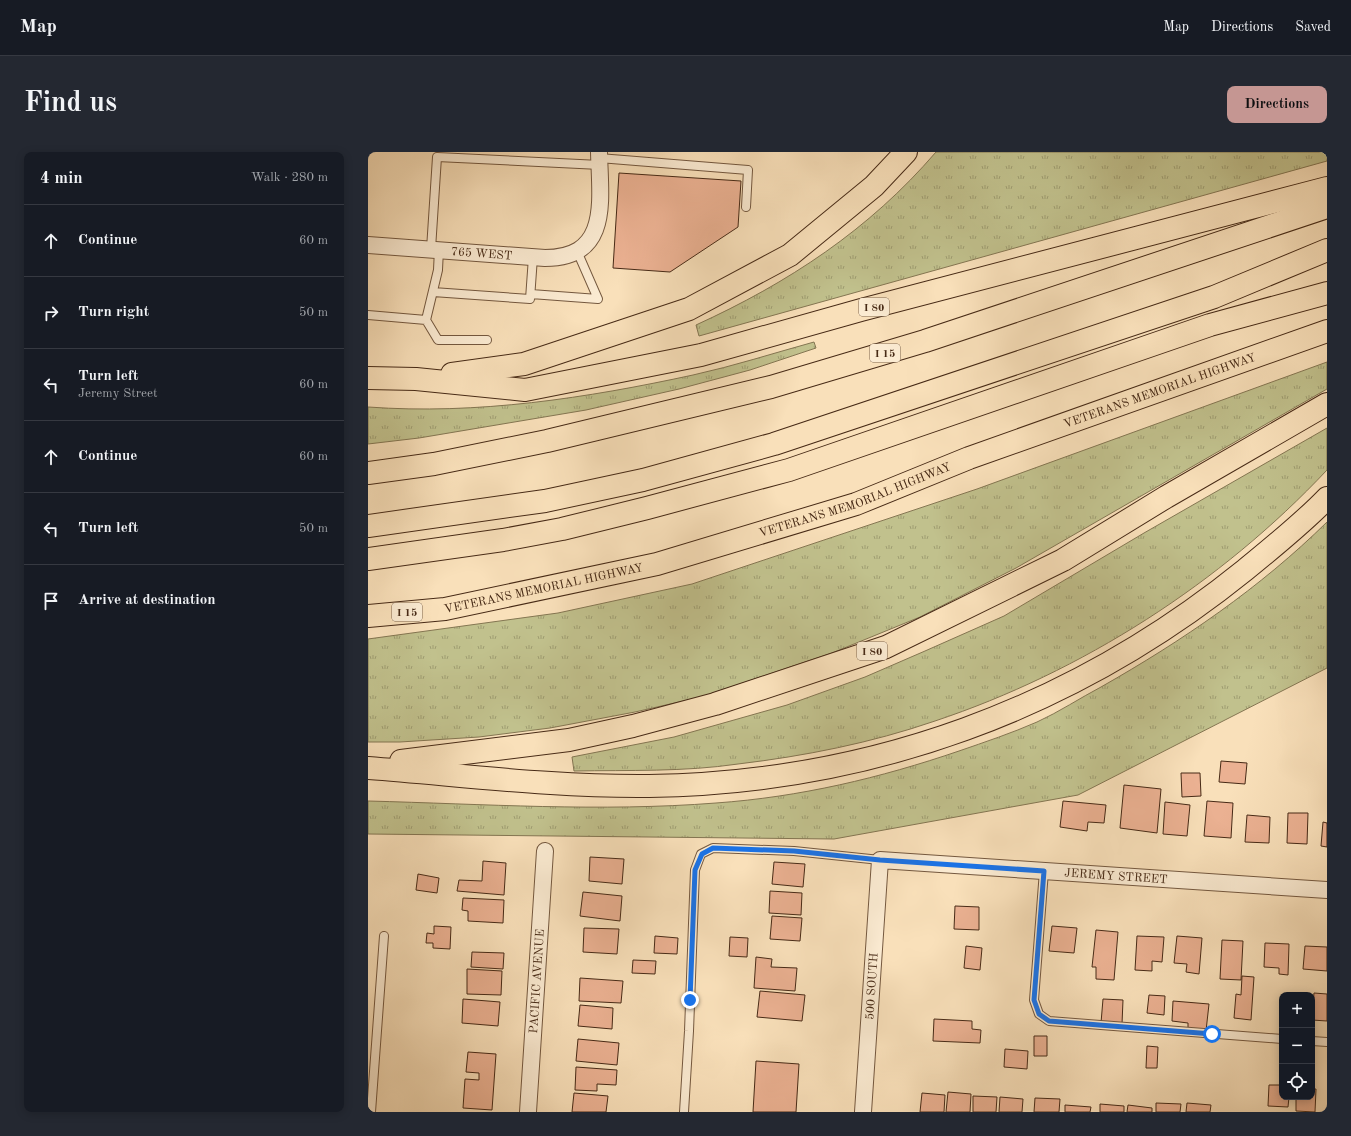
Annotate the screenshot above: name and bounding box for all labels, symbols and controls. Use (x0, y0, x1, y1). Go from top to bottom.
text: Map (20, 18, 57, 37)
text: Map (1163, 20, 1189, 34)
text: Directions (1211, 20, 1273, 34)
text: Saved (1295, 20, 1331, 34)
button: Directions (1227, 86, 1327, 123)
text: Find us (24, 90, 117, 118)
text: 4 min (40, 170, 83, 187)
text: Walk · 280 m (251, 171, 328, 184)
icon: ahead (40, 230, 62, 252)
text: Continue (78, 233, 137, 248)
text: 60 m (299, 234, 328, 247)
street label: 765 WEST (451, 246, 513, 263)
road number: I 80 (859, 298, 889, 316)
icon: right (40, 302, 62, 324)
text: Turn right (78, 305, 149, 320)
text: 50 m (299, 306, 328, 319)
road number: I 15 (870, 344, 900, 362)
street label: VETERANS MEMORIAL HIGHWAY (1062, 352, 1258, 431)
text: Turn left (78, 369, 138, 384)
icon: left (40, 374, 62, 396)
text: 60 m (299, 378, 328, 391)
text: Jeremy Street (78, 387, 158, 400)
icon: ahead (40, 446, 62, 468)
text: Continue (78, 449, 137, 464)
text: 60 m (299, 450, 328, 463)
street label: VETERANS MEMORIAL HIGHWAY (758, 461, 953, 540)
icon: left (40, 518, 62, 540)
text: Turn left (78, 521, 138, 536)
text: 50 m (299, 522, 328, 535)
street label: VETERANS MEMORIAL HIGHWAY (443, 562, 644, 616)
icon: arrive (40, 590, 62, 612)
text: Arrive at destination (78, 593, 216, 608)
road number: I 15 (392, 603, 422, 621)
road number: I 80 (857, 642, 887, 660)
street label: JEREMY STREET (1064, 867, 1168, 886)
street label: PACIFIC AVENUE (528, 929, 547, 1034)
street label: 500 SOUTH (863, 952, 881, 1020)
route end (681, 991, 699, 1009)
map controls (1279, 992, 1315, 1100)
button: + (1279, 992, 1315, 1028)
route start (1203, 1025, 1221, 1043)
button: − (1279, 1028, 1315, 1064)
button: locate (1279, 1064, 1315, 1100)

